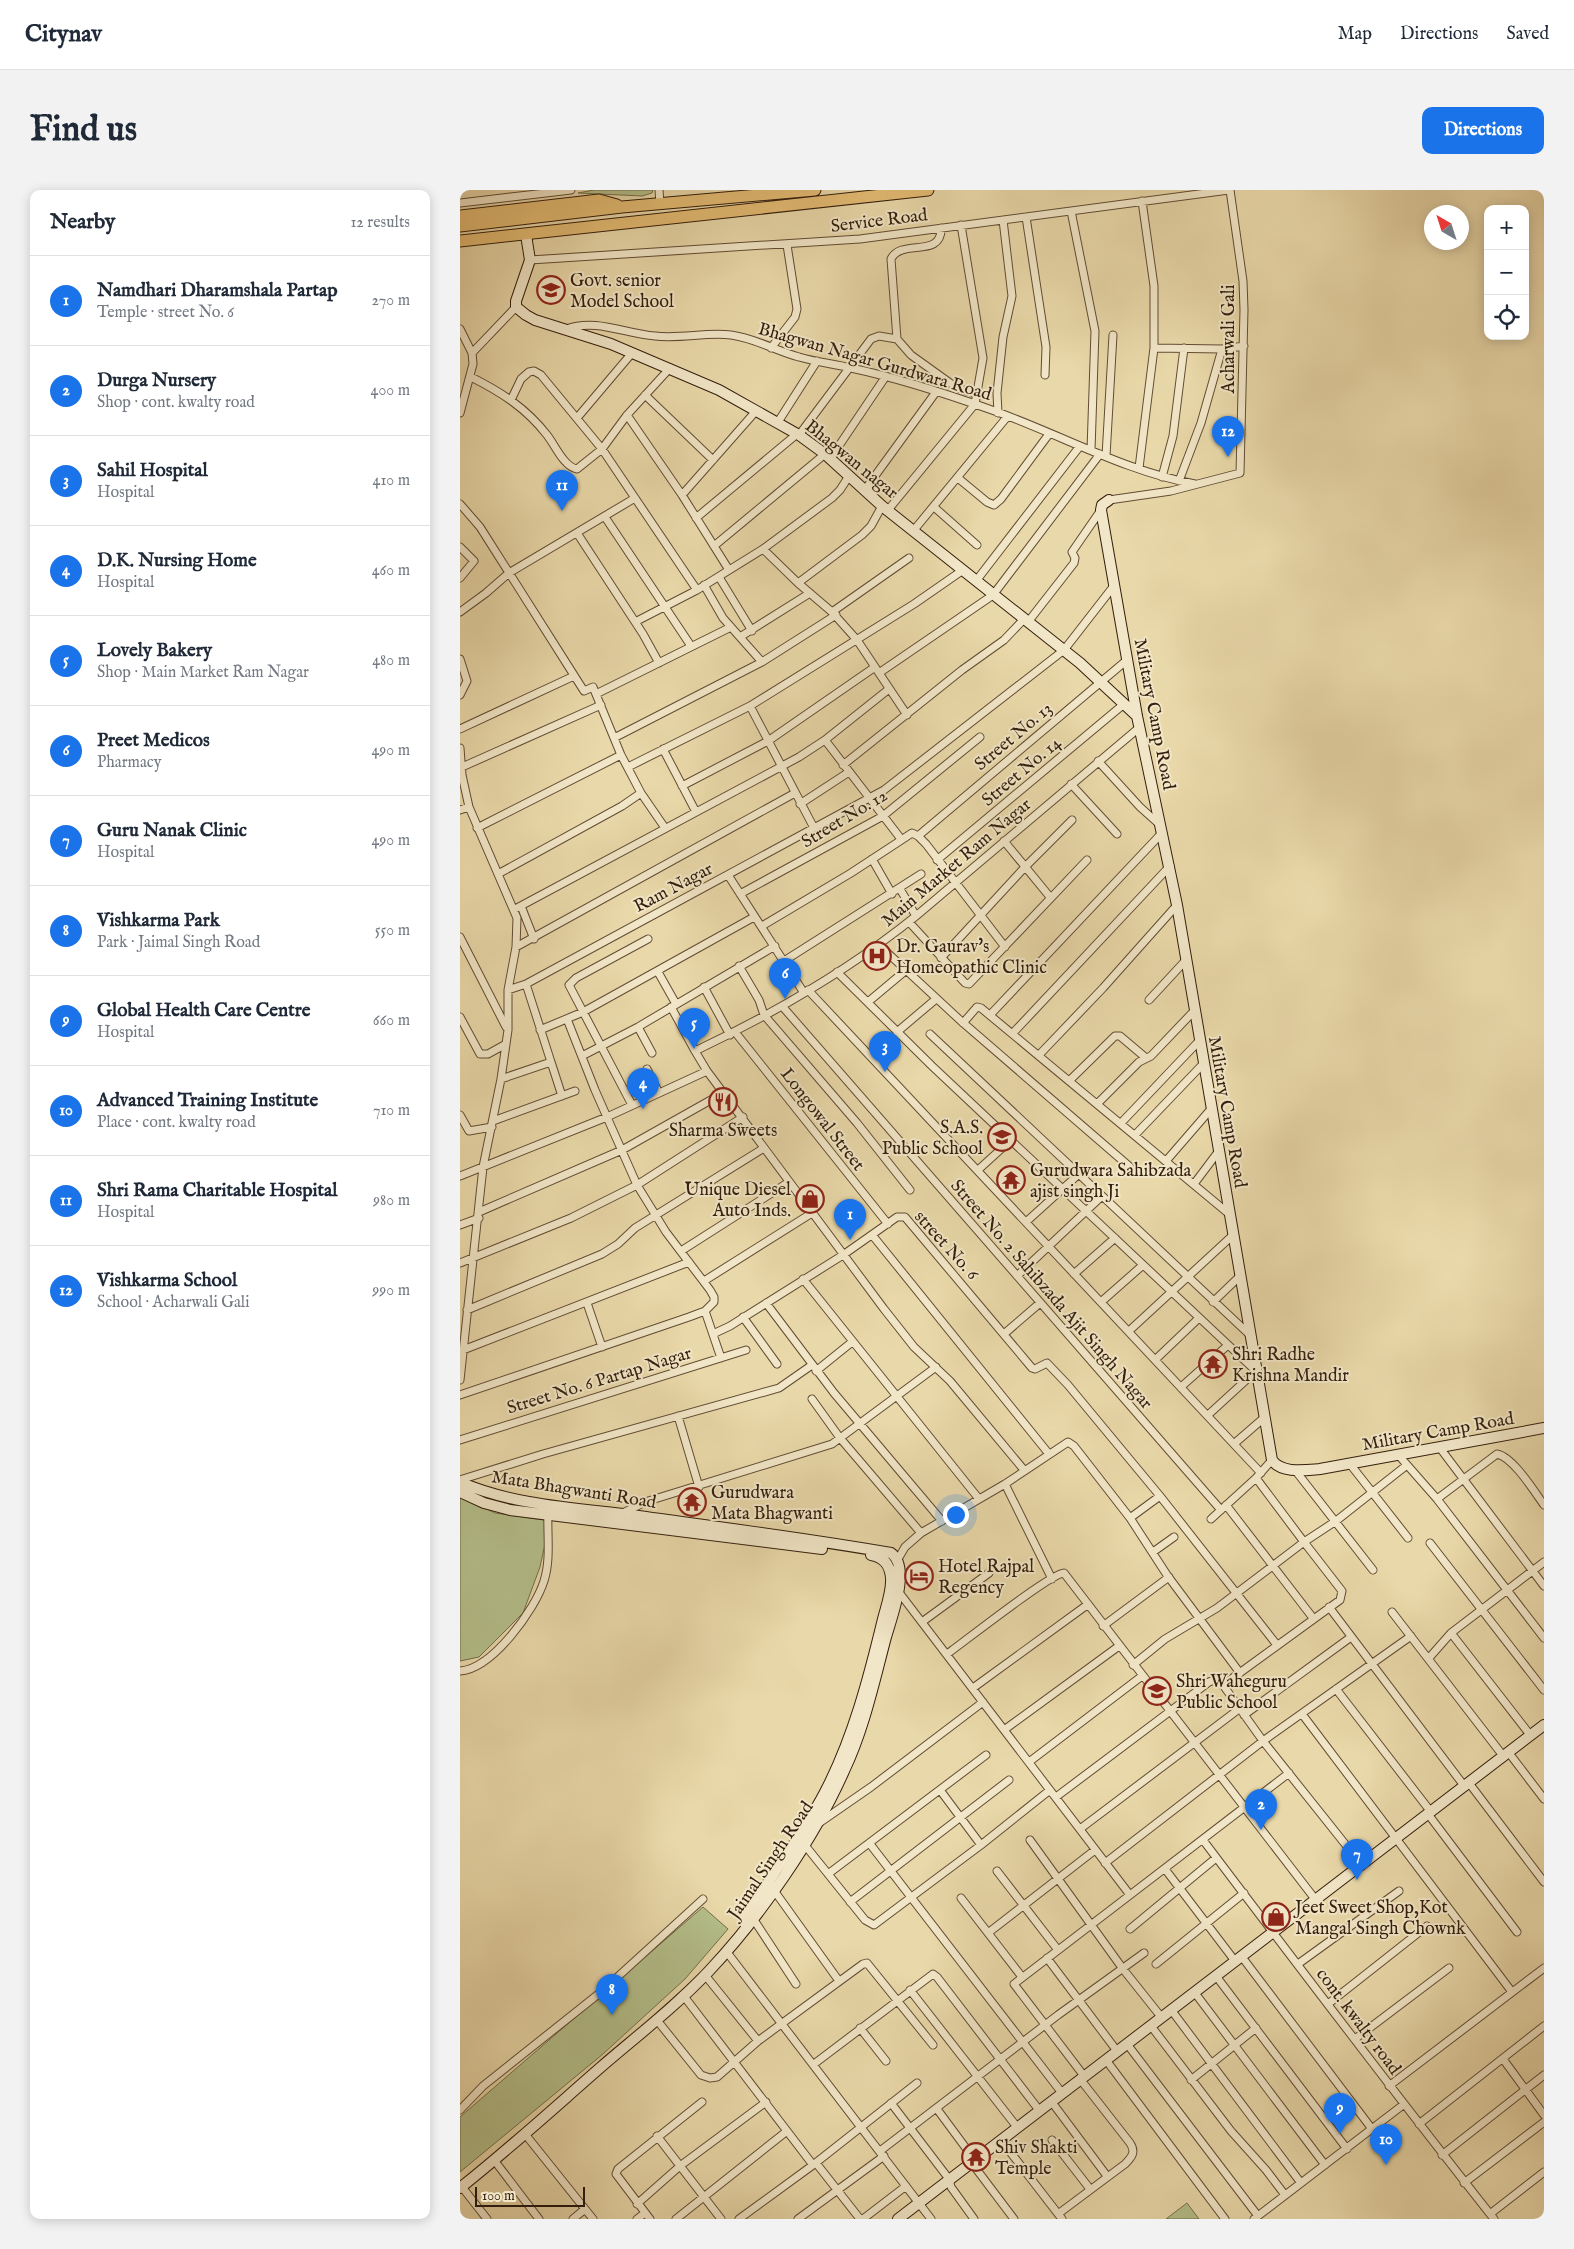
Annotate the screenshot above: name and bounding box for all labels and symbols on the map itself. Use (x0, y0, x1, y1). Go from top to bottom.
street label: Service Road (829, 204, 929, 239)
north arrow (1424, 205, 1469, 250)
place label: Govt. senior Model School (570, 270, 674, 314)
school or university icon: Govt. senior Model School (536, 275, 566, 305)
street label: Acharwali Gali (1218, 284, 1241, 394)
street label: Bhagwan Nagar Gurdwara Road (755, 318, 994, 407)
street label: Bhagwan nagar (800, 415, 903, 505)
pin: 12 (1212, 416, 1244, 457)
pin: 11 (546, 470, 578, 511)
street label: Military Camp Road (1128, 637, 1180, 792)
street label: Street No. 13 (970, 698, 1058, 776)
street label: Street No. 14 (978, 732, 1067, 812)
street label: Street No. 12 (798, 785, 892, 854)
street label: Main Market Ram Nagar (877, 794, 1037, 933)
street label: Ram Nagar (630, 858, 718, 919)
place label: Dr. Gaurav's Homeopathic Clinic (896, 936, 1047, 980)
hospital icon: Dr. Gaurav's Homeopathic Clinic (862, 941, 892, 971)
pin: 6 (769, 958, 801, 999)
pin: 5 (678, 1008, 710, 1049)
pin: 3 (869, 1031, 901, 1072)
street label: Military Camp Road (1202, 1035, 1251, 1190)
street label: Longowal Street (774, 1064, 869, 1176)
pin: 4 (627, 1068, 659, 1109)
restaurant icon: Sharma Sweets (708, 1087, 738, 1117)
place label: S.A.S. Public School (882, 1117, 983, 1161)
place label: Sharma Sweets (669, 1120, 777, 1143)
school or university icon: S.A.S. Public School (987, 1122, 1017, 1152)
place label: Gurudwara Sahibzada ajist singh Ji (1030, 1160, 1192, 1204)
temple icon: Gurudwara Sahibzada ajist singh Ji (996, 1165, 1026, 1195)
street label: Street No. 2 Sahibzada Ajit Singh Nagar (945, 1175, 1157, 1415)
place label: Unique Diesel Auto Inds. (684, 1179, 791, 1223)
shop icon: Unique Diesel Auto Inds. (795, 1184, 825, 1214)
pin: 1 (834, 1199, 866, 1240)
street label: street No. 6 (909, 1206, 983, 1286)
street label: Street No. 6 Partap Nagar (504, 1342, 695, 1421)
place label: Shri Radhe Krishna Mandir (1232, 1344, 1349, 1388)
temple icon: Shri Radhe Krishna Mandir (1198, 1349, 1228, 1379)
street label: Military Camp Road (1361, 1408, 1516, 1457)
street label: Mata Bhagwanti Road (490, 1466, 658, 1515)
place label: Gurudwara Mata Bhagwanti (711, 1482, 833, 1526)
temple icon: Gurudwara Mata Bhagwanti (677, 1487, 707, 1517)
your location (943, 1502, 969, 1528)
place label: Hotel Rajpal Regency (938, 1556, 1034, 1600)
hotel icon: Hotel Rajpal Regency (904, 1561, 934, 1591)
place label: Shri Waheguru Public School (1176, 1671, 1287, 1715)
school or university icon: Shri Waheguru Public School (1142, 1676, 1172, 1706)
pin: 2 (1245, 1789, 1277, 1830)
street label: Jaimal Singh Road (722, 1797, 819, 1926)
pin: 7 (1341, 1839, 1373, 1880)
place label: Jeet Sweet Shop,Kot Mangal Singh Chownk (1293, 1897, 1466, 1941)
shop icon: Jeet Sweet Shop,Kot Mangal Singh Chownk (1261, 1902, 1291, 1932)
street label: cont. kwalty road (1310, 1964, 1406, 2080)
pin: 8 (596, 1974, 628, 2015)
pin: 9 (1324, 2093, 1356, 2134)
pin: 10 (1370, 2124, 1402, 2165)
place label: Shiv Shakti Temple (995, 2137, 1078, 2181)
temple icon: Shiv Shakti Temple (961, 2142, 991, 2172)
scale bar (475, 2184, 585, 2207)

